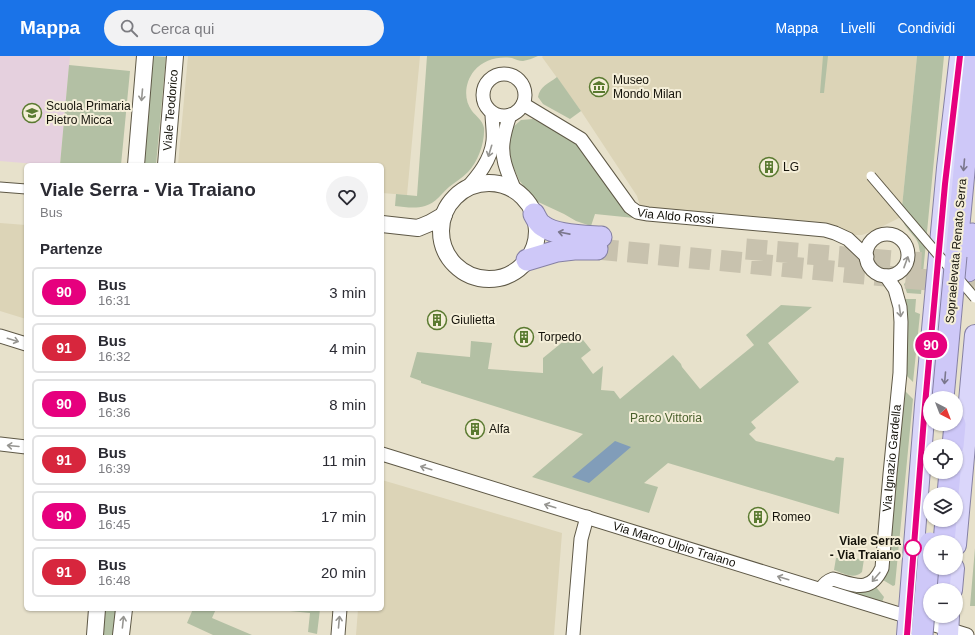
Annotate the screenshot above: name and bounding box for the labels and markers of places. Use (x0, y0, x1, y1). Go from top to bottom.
place label: Museo Mondo Milan (613, 73, 682, 101)
museum icon: Museo Mondo Milan (588, 76, 610, 98)
place label: Scuola Primaria Pietro Micca (46, 99, 131, 127)
school or university icon: Scuola Primaria Pietro Micca (21, 102, 43, 124)
building icon: LG (758, 156, 780, 178)
place label: LG (783, 160, 799, 174)
building icon: Giulietta (426, 309, 448, 331)
place label: Giulietta (451, 313, 495, 327)
building icon: Torpedo (513, 326, 535, 348)
place label: Torpedo (538, 330, 582, 344)
building icon: Alfa (464, 418, 486, 440)
place label: Alfa (489, 422, 510, 436)
building icon: Romeo (747, 506, 769, 528)
place label: Romeo (772, 510, 811, 524)
place label: Viale Serra - Via Traiano (830, 534, 901, 562)
marker: Viale Serra - Via Traiano (904, 539, 922, 557)

